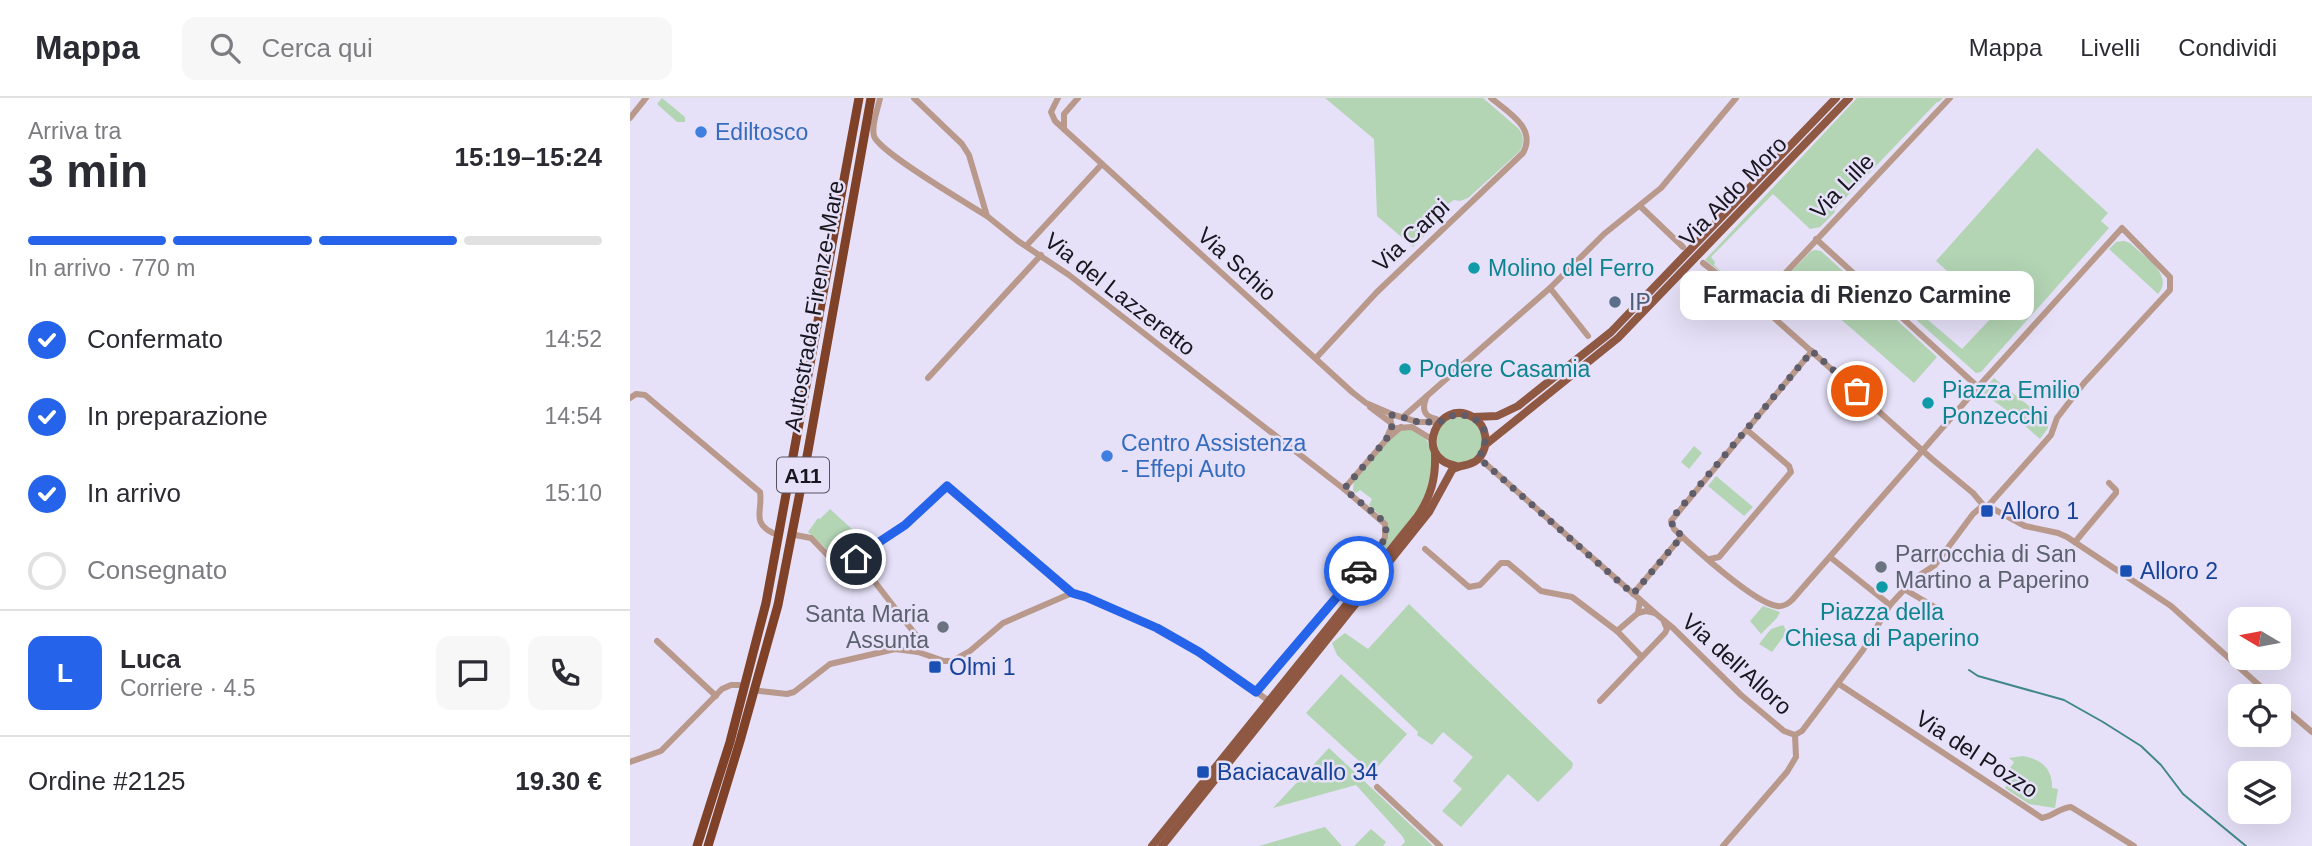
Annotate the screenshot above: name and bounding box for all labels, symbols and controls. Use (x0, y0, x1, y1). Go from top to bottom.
search box (182, 17, 672, 80)
text: Mappa (35, 29, 140, 66)
icon: search (206, 29, 244, 67)
text: Cerca qui (262, 33, 373, 63)
text: Mappa (1969, 34, 2042, 61)
text: Livelli (2080, 34, 2140, 61)
text: Condividi (2178, 34, 2277, 61)
text: Arriva tra (28, 118, 121, 144)
place label: Ediltosco (715, 119, 808, 145)
marker: Ediltosco (693, 124, 709, 140)
street label: Via Aldo Moro (1674, 131, 1792, 251)
text: 15:19–15:24 (455, 142, 602, 172)
text: 3 min (28, 145, 148, 197)
street label: Via Lille (1805, 148, 1879, 224)
street label: Autostrada Firenze-Mare (779, 178, 849, 434)
street label: Via Carpi (1368, 193, 1454, 277)
street label: Via Schio (1192, 222, 1282, 306)
street label: Via del Lazzeretto (1040, 227, 1200, 361)
text: In arrivo · 770 m (28, 255, 195, 281)
place label: Molino del Ferro (1488, 255, 1654, 281)
marker: Molino del Ferro (1466, 260, 1482, 276)
callout: Farmacia di Rienzo Carmine (1680, 272, 2034, 321)
text: Farmacia di Rienzo Carmine (1703, 282, 2011, 308)
place label: IP (1629, 289, 1651, 315)
marker: IP (1607, 294, 1623, 310)
icon: check (28, 321, 66, 359)
text: Confermato (87, 324, 223, 354)
text: 14:52 (544, 326, 602, 352)
place label: Podere Casamia (1419, 356, 1591, 382)
marker: Podere Casamia (1397, 361, 1413, 377)
pin (1827, 361, 1887, 421)
icon: bag (1838, 372, 1876, 410)
place label: Piazza Emilio Ponzecchi (1942, 377, 2080, 429)
marker: Piazza Emilio Ponzecchi (1920, 395, 1936, 411)
icon: check (28, 398, 66, 436)
text: In preparazione (87, 401, 268, 431)
text: 14:54 (544, 403, 602, 429)
place label: Centro Assistenza - Effepi Auto (1121, 430, 1307, 482)
marker: Centro Assistenza - Effepi Auto (1099, 448, 1115, 464)
road number: A11 (777, 458, 829, 492)
icon: check (28, 475, 66, 513)
text: In arrivo (87, 478, 181, 508)
text: 15:10 (544, 480, 602, 506)
place label: Alloro 1 (2001, 498, 2079, 524)
marker: Alloro 1 (1979, 503, 1995, 519)
pin (826, 529, 886, 589)
courier (1324, 536, 1394, 606)
icon: home (837, 540, 875, 578)
place label: Parrocchia di San Martino a Paperino (1895, 541, 2089, 593)
icon: car (1340, 552, 1378, 590)
text: Consegnato (87, 555, 227, 585)
place label: Alloro 2 (2140, 558, 2218, 584)
marker: Parrocchia di San Martino a Paperino (1873, 559, 1889, 575)
marker: Alloro 2 (2118, 563, 2134, 579)
marker: Piazza della Chiesa di Paperino (1874, 579, 1890, 595)
place label: Piazza della Chiesa di Paperino (1785, 599, 1979, 651)
place label: Santa Maria Assunta (805, 601, 929, 653)
north arrow (2228, 607, 2291, 670)
map controls (2228, 607, 2291, 824)
street label: Via dell'Alloro (1677, 608, 1797, 720)
marker: Santa Maria Assunta (935, 619, 951, 635)
button: chat (436, 636, 510, 710)
button: phone (528, 636, 602, 710)
text: Luca (120, 644, 181, 674)
place label: Olmi 1 (949, 654, 1015, 680)
text: L (57, 658, 73, 688)
marker: Olmi 1 (927, 659, 943, 675)
text: Corriere · 4.5 (120, 675, 255, 701)
button: locate (2228, 684, 2291, 747)
street label: Via del Pozzo (1911, 705, 2043, 803)
place label: Baciacavallo 34 (1217, 759, 1378, 785)
button: layers (2228, 761, 2291, 824)
marker: Baciacavallo 34 (1195, 764, 1211, 780)
text: Ordine #2125 (28, 766, 186, 796)
text: 19.30 € (515, 766, 602, 796)

